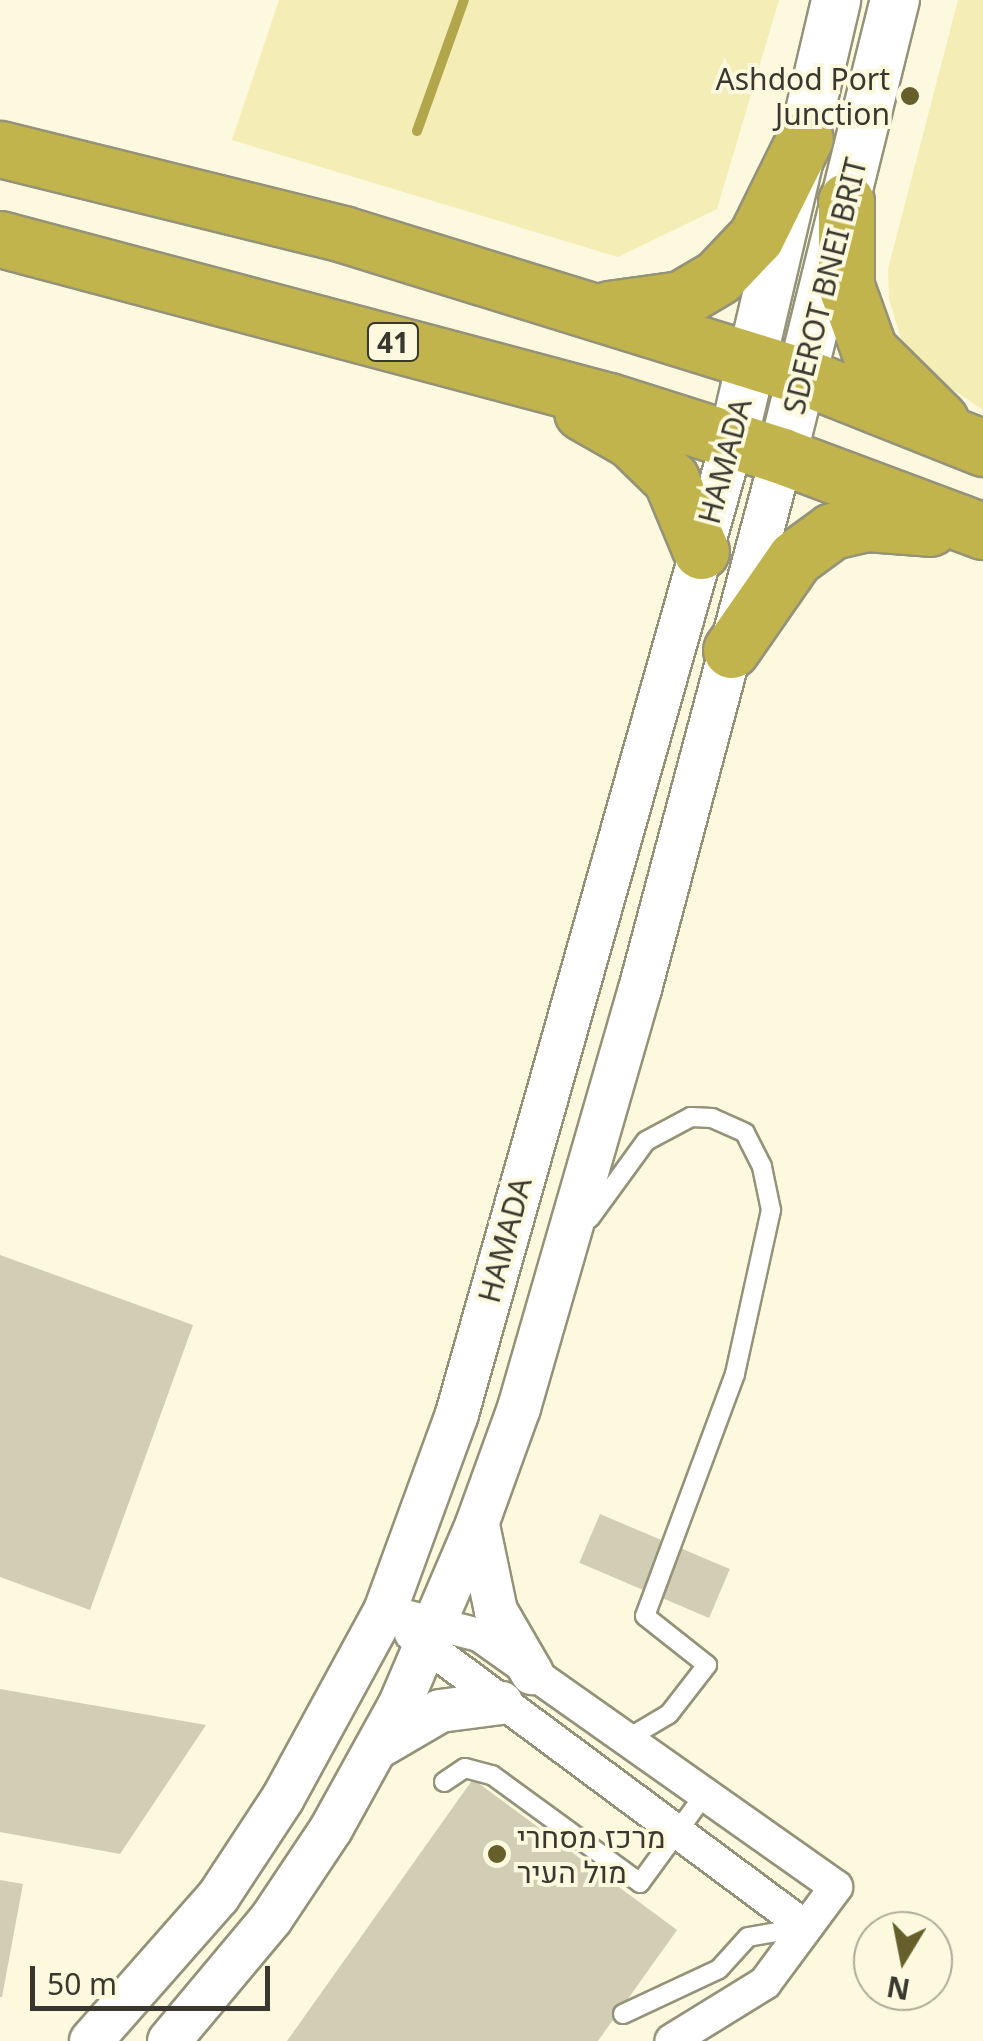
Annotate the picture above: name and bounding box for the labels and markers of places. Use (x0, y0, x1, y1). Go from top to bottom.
place label: Ashdod Port Junction (716, 61, 890, 132)
marker: Ashdod Port Junction (899, 85, 921, 107)
place label: מרכז מסחרי מול העיר (517, 1819, 665, 1890)
marker: מרכז מסחרי מול העיר (486, 1843, 508, 1865)

